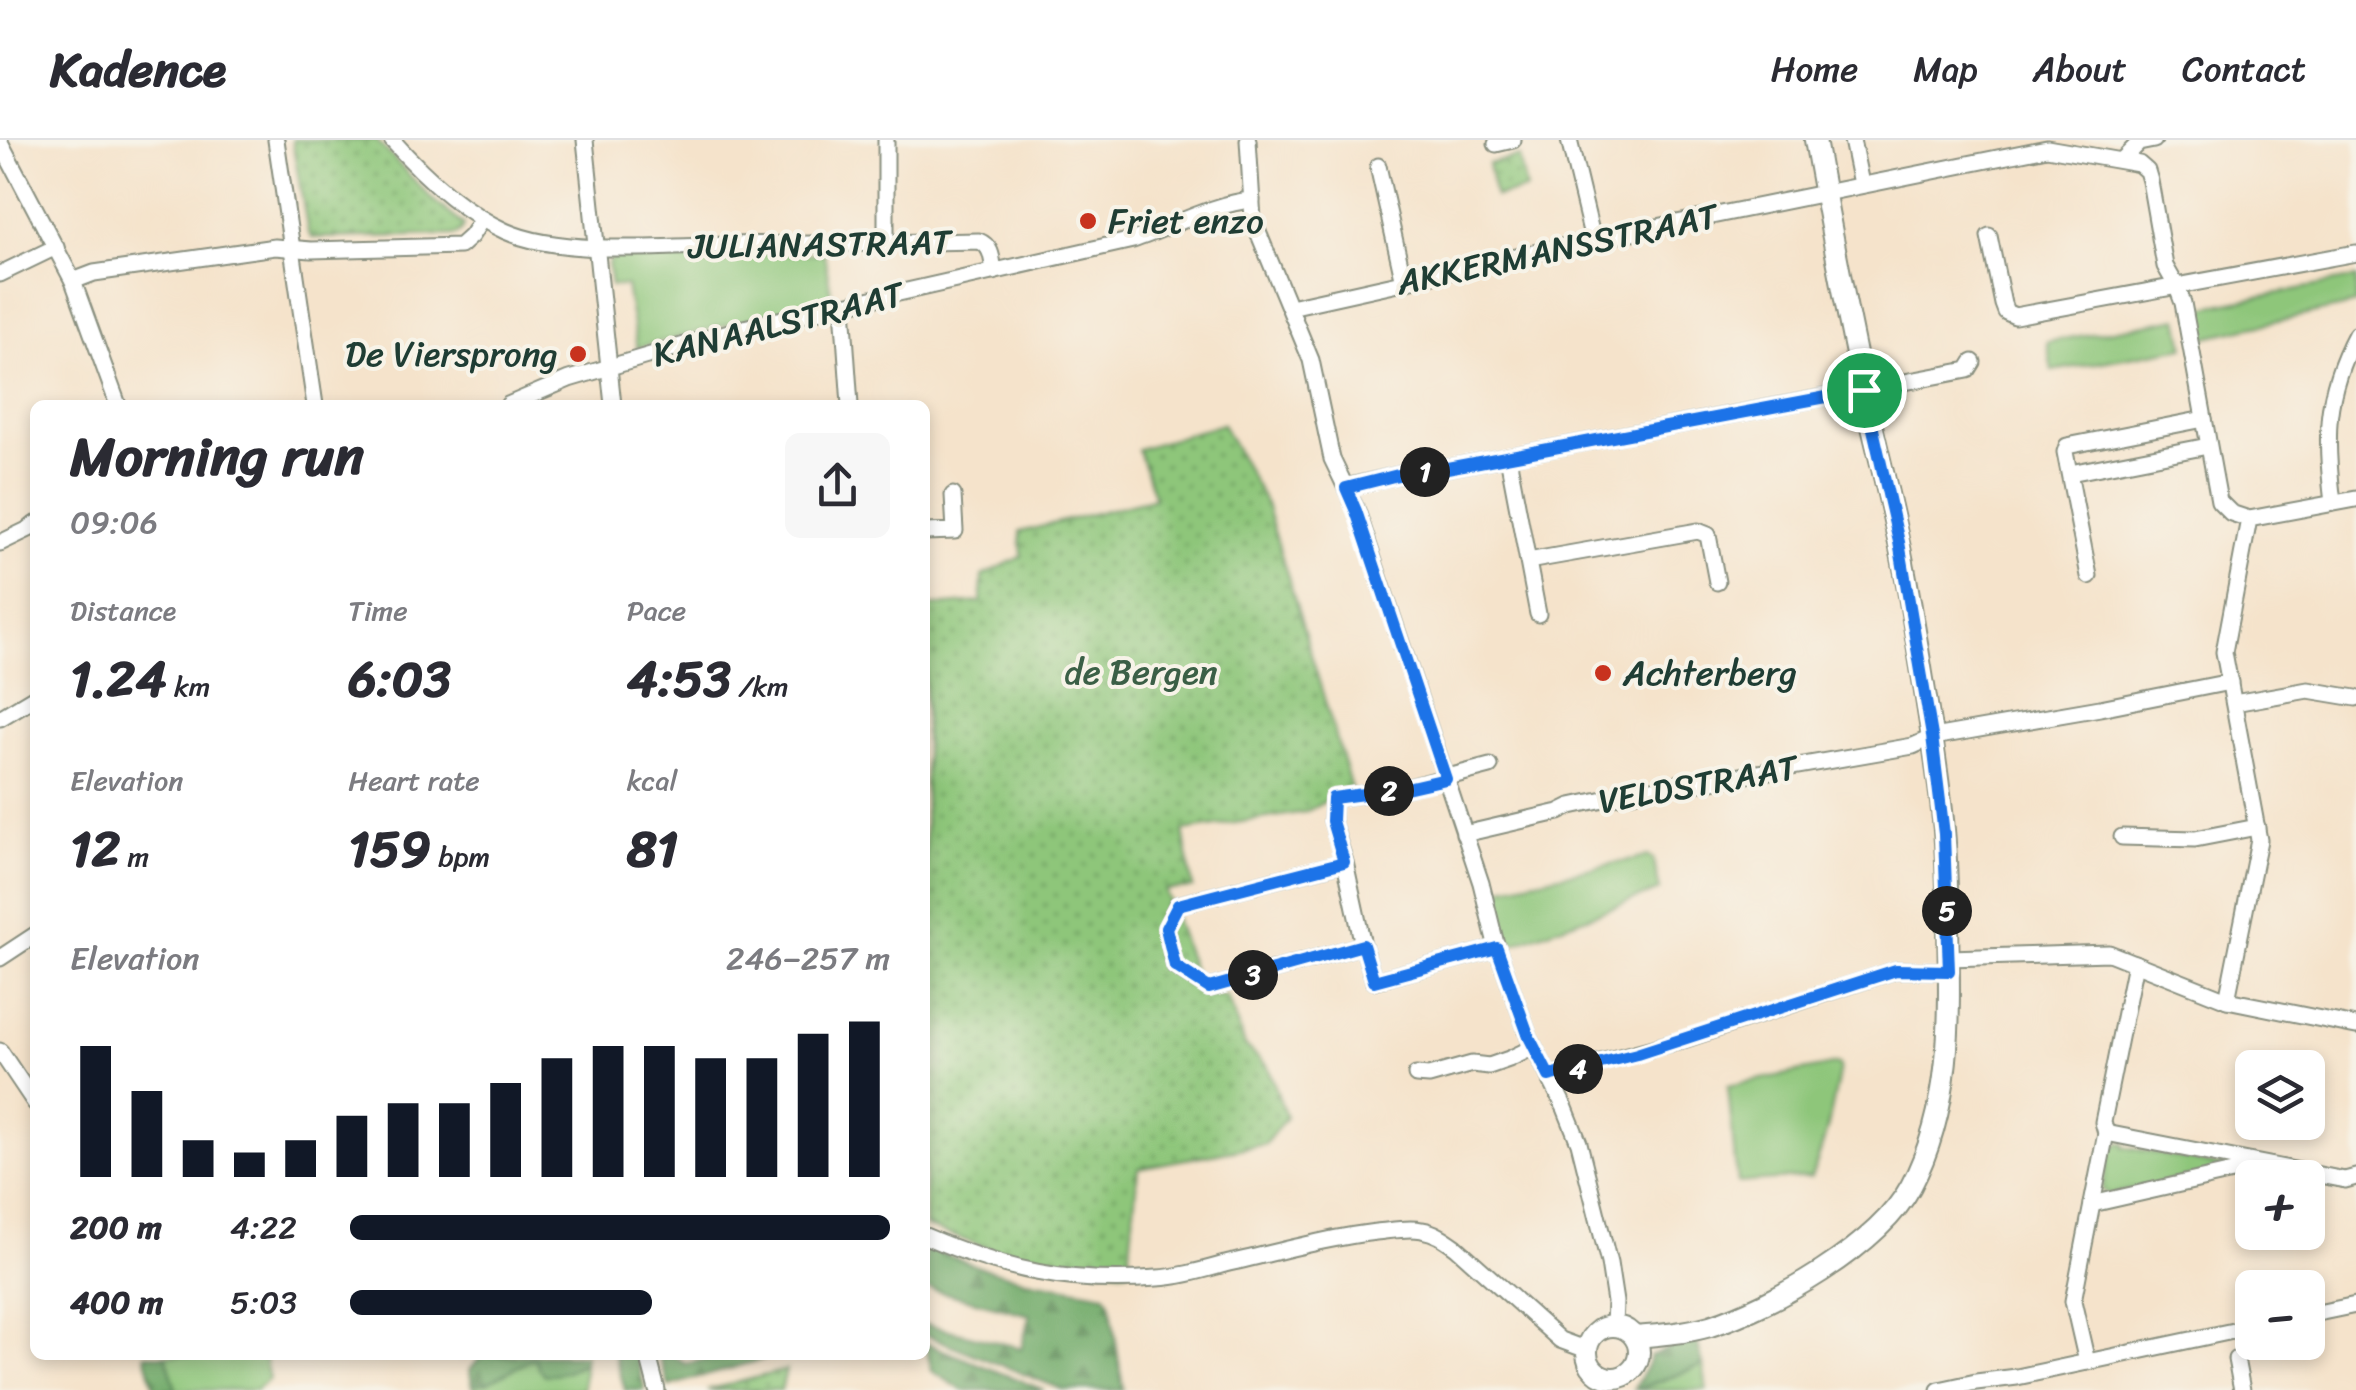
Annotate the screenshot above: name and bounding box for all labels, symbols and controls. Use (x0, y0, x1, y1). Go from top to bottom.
text: Kadence (50, 27, 226, 112)
text: Home (1771, 38, 1858, 100)
text: Map (1913, 38, 1978, 100)
text: About (2033, 38, 2127, 100)
text: Contact (2182, 38, 2306, 100)
street label: AKKERMANSSTRAAT (1390, 184, 1726, 314)
place label: Friet enzo (1108, 190, 1264, 252)
marker: Friet enzo (1077, 210, 1099, 232)
street label: JULIANASTRAAT (687, 211, 955, 277)
street label: KANAALSTRAAT (646, 262, 913, 385)
place label: De Viersprong (345, 323, 558, 385)
marker: De Viersprong (567, 343, 589, 365)
pin (1822, 348, 1907, 433)
icon: arrive (1837, 363, 1892, 418)
text: Morning run (70, 408, 364, 505)
button: share (785, 433, 890, 538)
pin: 1 (1400, 447, 1450, 497)
text: 1 (1419, 447, 1431, 496)
text: 09:06 (70, 494, 158, 551)
text: Distance (70, 586, 176, 635)
text: Time (348, 586, 408, 635)
text: Pace (627, 586, 686, 635)
text: 1.24 (70, 635, 167, 724)
text: 6:03 (348, 635, 451, 724)
text: 4:53 (627, 635, 731, 724)
park label: de Bergen (1064, 641, 1218, 703)
place label: Achterberg (1622, 642, 1797, 704)
text: km (167, 662, 210, 711)
text: /km (731, 662, 789, 711)
marker: Achterberg (1592, 662, 1614, 684)
street label: VELDSTRAAT (1594, 736, 1805, 832)
text: Elevation (70, 756, 183, 805)
text: Heart rate (348, 756, 480, 805)
text: kcal (627, 756, 678, 805)
pin: 2 (1364, 766, 1414, 816)
text: 2 (1381, 766, 1397, 815)
text: 12 (70, 805, 120, 894)
text: 159 (348, 805, 431, 894)
text: 81 (627, 805, 678, 894)
text: m (120, 832, 149, 881)
text: bpm (431, 832, 490, 881)
pin: 5 (1922, 886, 1972, 936)
text: 5 (1938, 886, 1956, 935)
text: Elevation (70, 930, 200, 987)
text: 246–257 m (726, 930, 890, 987)
pin: 3 (1228, 950, 1278, 1000)
text: 3 (1245, 950, 1261, 999)
pin: 4 (1553, 1044, 1603, 1094)
text: 4 (1569, 1044, 1587, 1093)
map controls (2235, 1050, 2325, 1360)
button: layers (2235, 1050, 2325, 1140)
button: + (2235, 1160, 2325, 1250)
text: 200 m (70, 1199, 162, 1256)
text: 4:22 (230, 1199, 297, 1256)
button: − (2235, 1270, 2325, 1360)
text: 400 m (70, 1274, 163, 1331)
text: 5:03 (230, 1274, 297, 1331)

